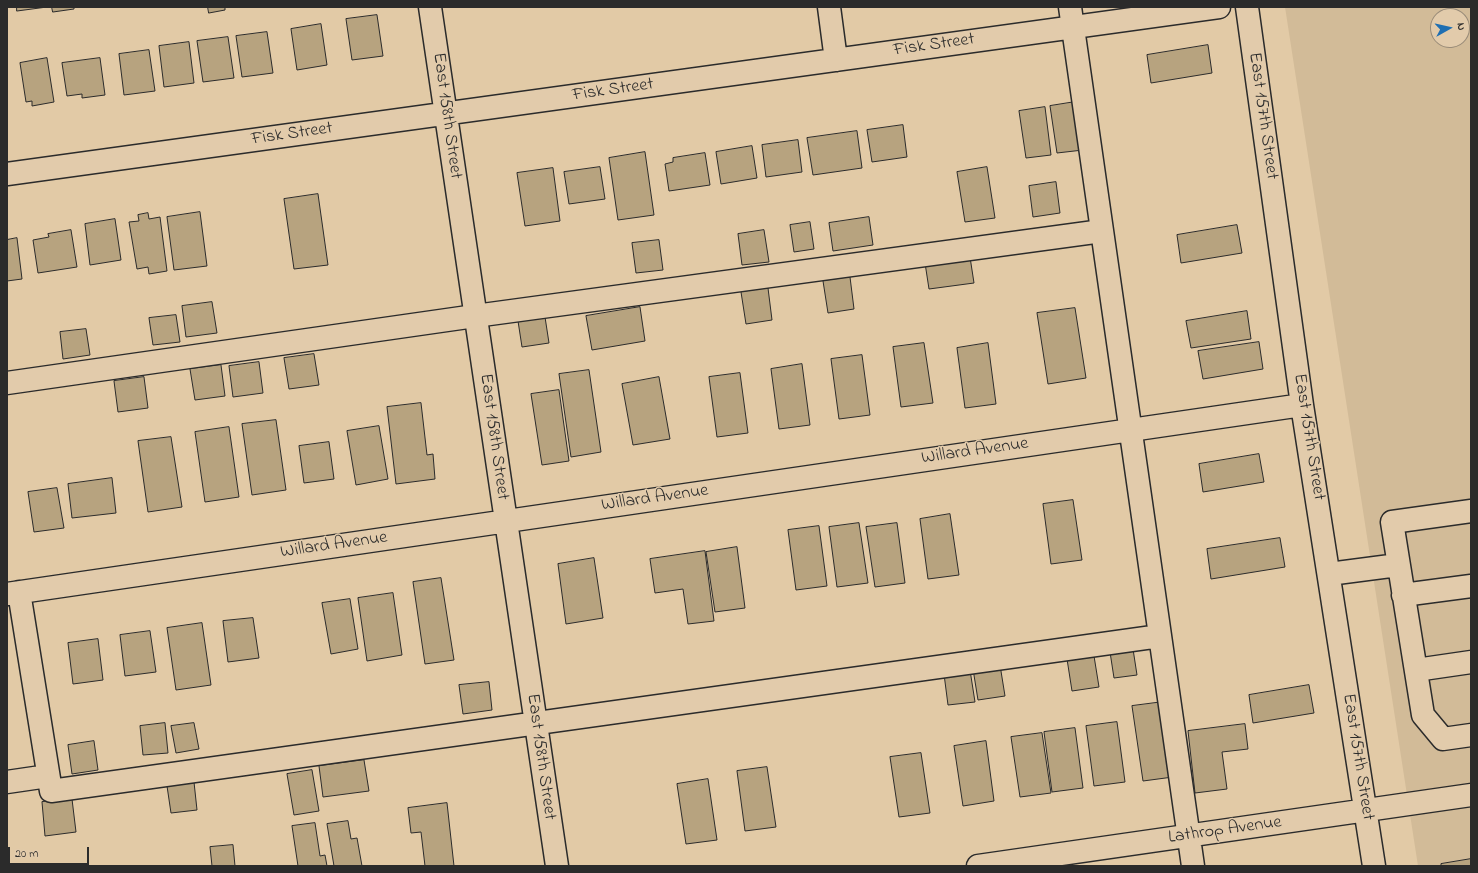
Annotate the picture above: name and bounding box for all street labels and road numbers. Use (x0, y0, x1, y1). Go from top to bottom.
street label: Fisk Street (892, 30, 976, 62)
street label: East 158th Street (426, 51, 466, 181)
street label: East 157th Street (1242, 51, 1282, 181)
street label: Fisk Street (571, 75, 655, 107)
street label: Fisk Street (250, 119, 334, 151)
street label: East 158th Street (473, 372, 513, 502)
street label: East 157th Street (1287, 372, 1329, 502)
street label: Willard Avenue (920, 434, 1030, 470)
street label: Willard Avenue (600, 481, 710, 517)
street label: Willard Avenue (279, 528, 389, 564)
street label: East 158th Street (520, 692, 560, 822)
street label: East 157th Street (1336, 692, 1378, 822)
street label: Lathrop Avenue (1167, 812, 1283, 850)

